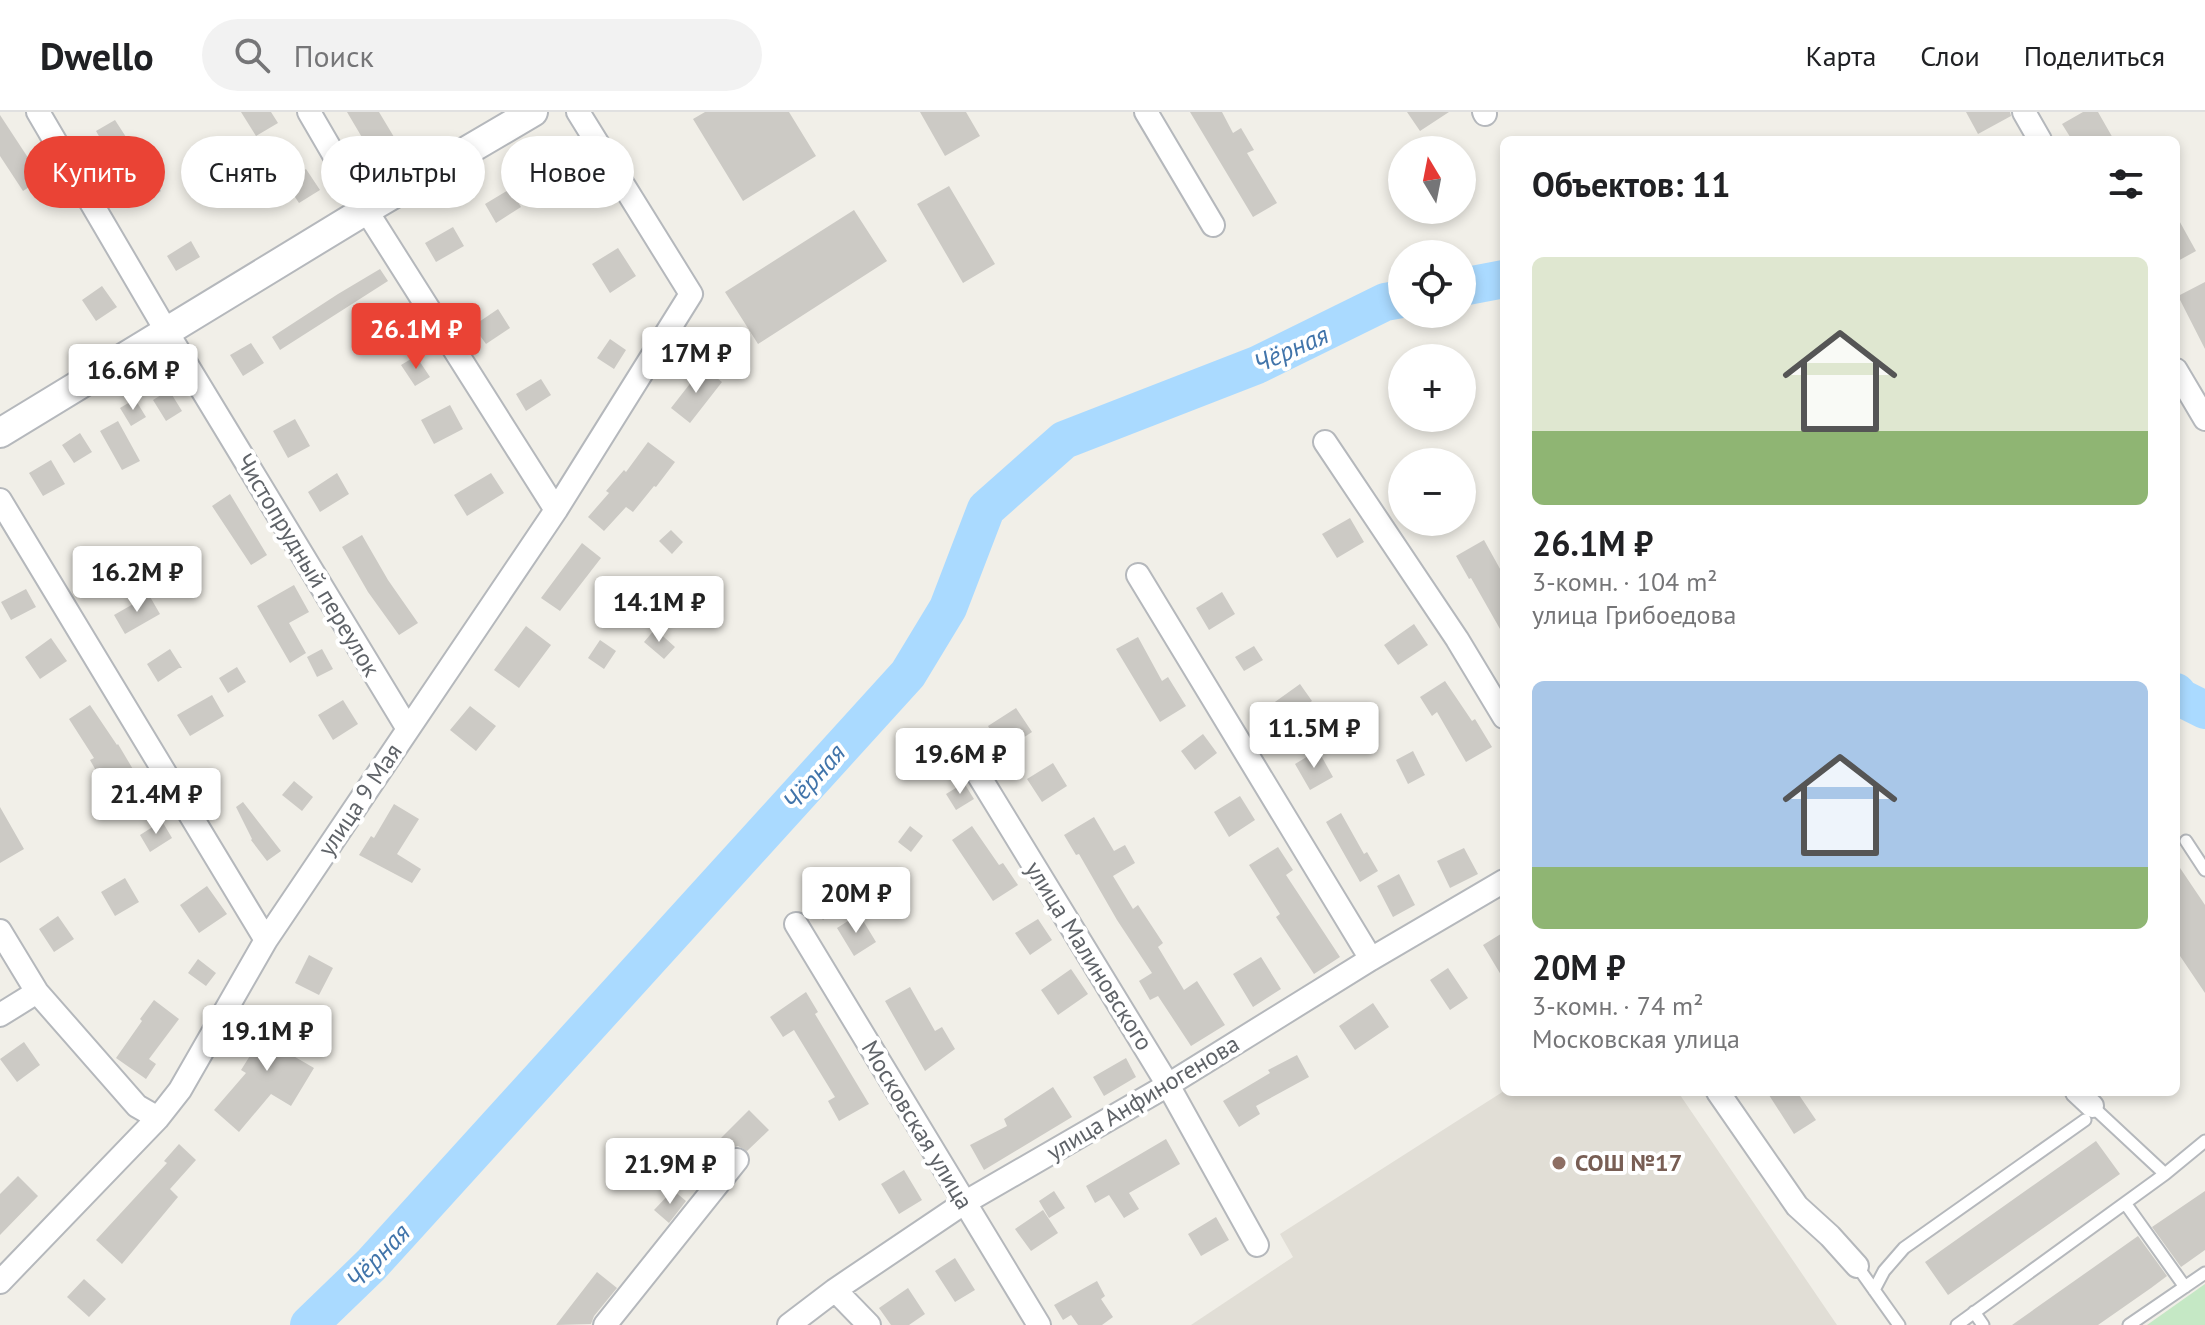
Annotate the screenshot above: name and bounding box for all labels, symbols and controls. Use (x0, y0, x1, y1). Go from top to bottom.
search box (202, 19, 762, 91)
text: Dwello (40, 31, 154, 80)
icon: search (230, 33, 274, 77)
text: Поиск (294, 36, 374, 75)
text: Карта (1806, 37, 1876, 74)
text: Слои (1920, 37, 1980, 74)
text: Поделиться (2024, 37, 2165, 74)
chip: Купить (24, 136, 165, 208)
chip: Снять (181, 136, 305, 208)
chip: Фильтры (321, 136, 485, 208)
chip: Новое (501, 136, 634, 208)
north arrow (1388, 136, 1476, 224)
map controls (1388, 136, 1476, 536)
text: Объектов: 11 (1532, 162, 1731, 206)
icon: filters (2104, 162, 2148, 206)
button: locate (1388, 240, 1476, 328)
pin: 26.1M ₽ (342, 303, 490, 371)
icon: home (1768, 309, 1912, 453)
text: 26.1M ₽ (370, 312, 462, 345)
water label: Чёрная (1248, 317, 1333, 380)
pin: 17M ₽ (640, 327, 752, 395)
text: 17M ₽ (660, 336, 732, 369)
pin: 16.6M ₽ (59, 344, 207, 412)
button: + (1388, 344, 1476, 432)
text: 16.6M ₽ (87, 353, 179, 386)
street label: Чистопрудный переулок (230, 448, 388, 682)
button: − (1388, 448, 1476, 536)
text: 26.1M ₽ (1532, 521, 1653, 565)
pin: 16.2M ₽ (63, 546, 211, 614)
text: 16.2M ₽ (91, 555, 183, 588)
text: 3-комн. · 104 m² (1532, 565, 1718, 598)
pin: 14.1M ₽ (585, 576, 733, 644)
text: 14.1M ₽ (613, 585, 705, 618)
text: улица Грибоедова (1532, 598, 1736, 631)
pin: 11.5M ₽ (1240, 702, 1388, 770)
text: 11.5M ₽ (1268, 711, 1360, 744)
pin: 19.6M ₽ (886, 728, 1034, 796)
icon: home (1768, 733, 1912, 877)
water label: Чёрная (775, 736, 852, 817)
street label: улица 9 Мая (311, 737, 409, 862)
text: 19.6M ₽ (914, 737, 1006, 770)
pin: 21.4M ₽ (82, 768, 230, 836)
text: 21.4M ₽ (110, 777, 202, 810)
street label: улица Малиновского (1019, 855, 1160, 1056)
pin: 20M ₽ (800, 867, 912, 935)
text: 20M ₽ (820, 876, 892, 909)
text: 20M ₽ (1532, 945, 1626, 989)
text: 3-комн. · 74 m² (1532, 989, 1703, 1022)
pin: 19.1M ₽ (193, 1005, 341, 1073)
text: 19.1M ₽ (221, 1014, 313, 1047)
text: Московская улица (1532, 1022, 1740, 1055)
street label: улица Анфиногенова (1041, 1028, 1245, 1167)
street label: Московская улица (855, 1035, 980, 1215)
pin: 21.9M ₽ (596, 1138, 744, 1206)
text: 21.9M ₽ (624, 1147, 716, 1180)
place label: СОШ №17 (1575, 1147, 1682, 1178)
marker: СОШ №17 (1550, 1154, 1568, 1172)
water label: Чёрная (338, 1216, 417, 1295)

